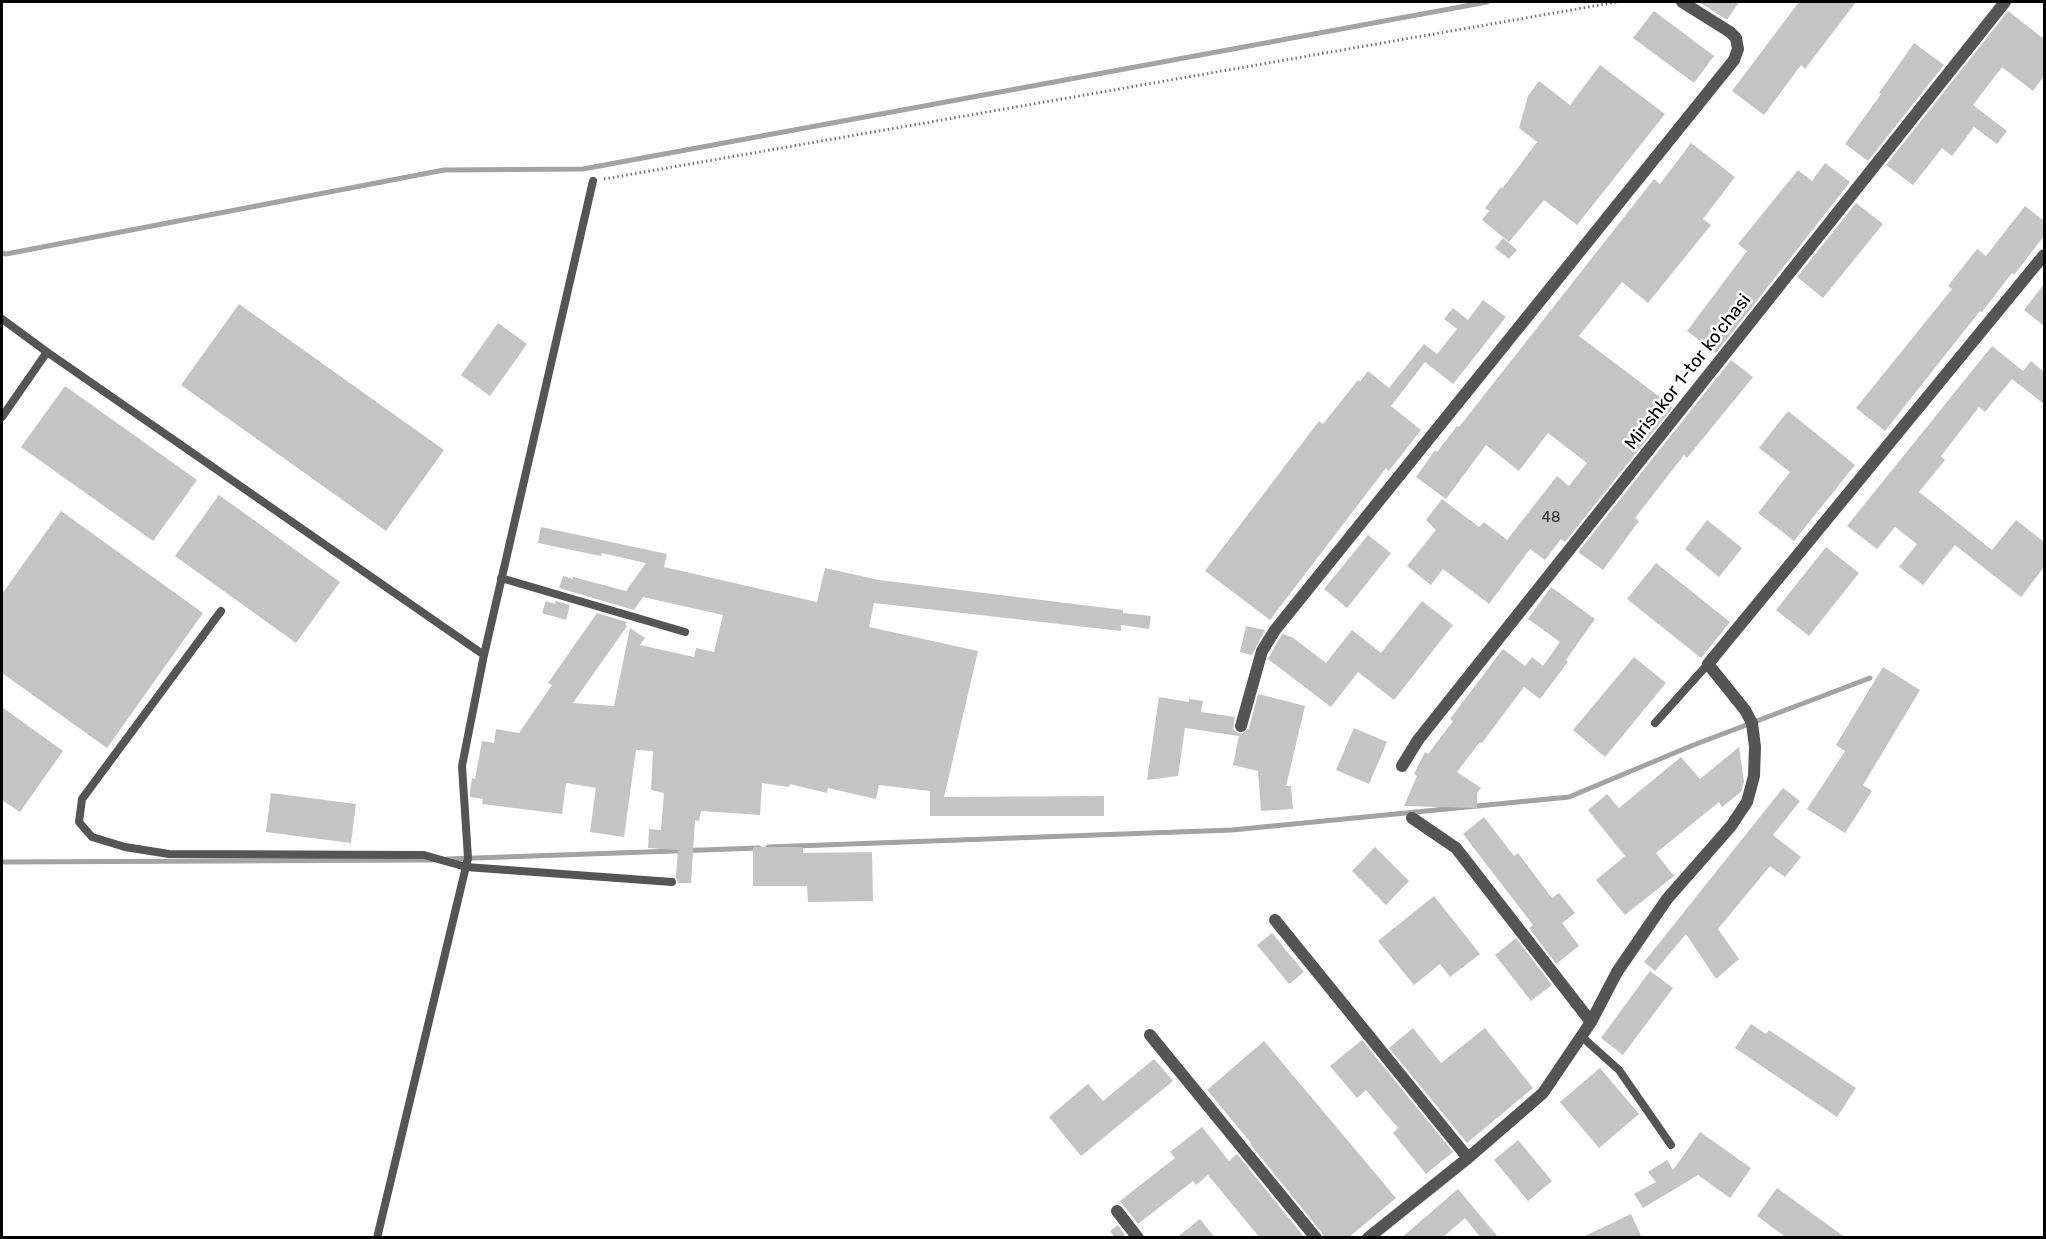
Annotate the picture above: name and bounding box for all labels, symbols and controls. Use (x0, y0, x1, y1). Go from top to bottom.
street label: Mirishkor 1-tor ko'chasi (1621, 290, 1755, 454)
house number: 48 (1542, 509, 1560, 527)

